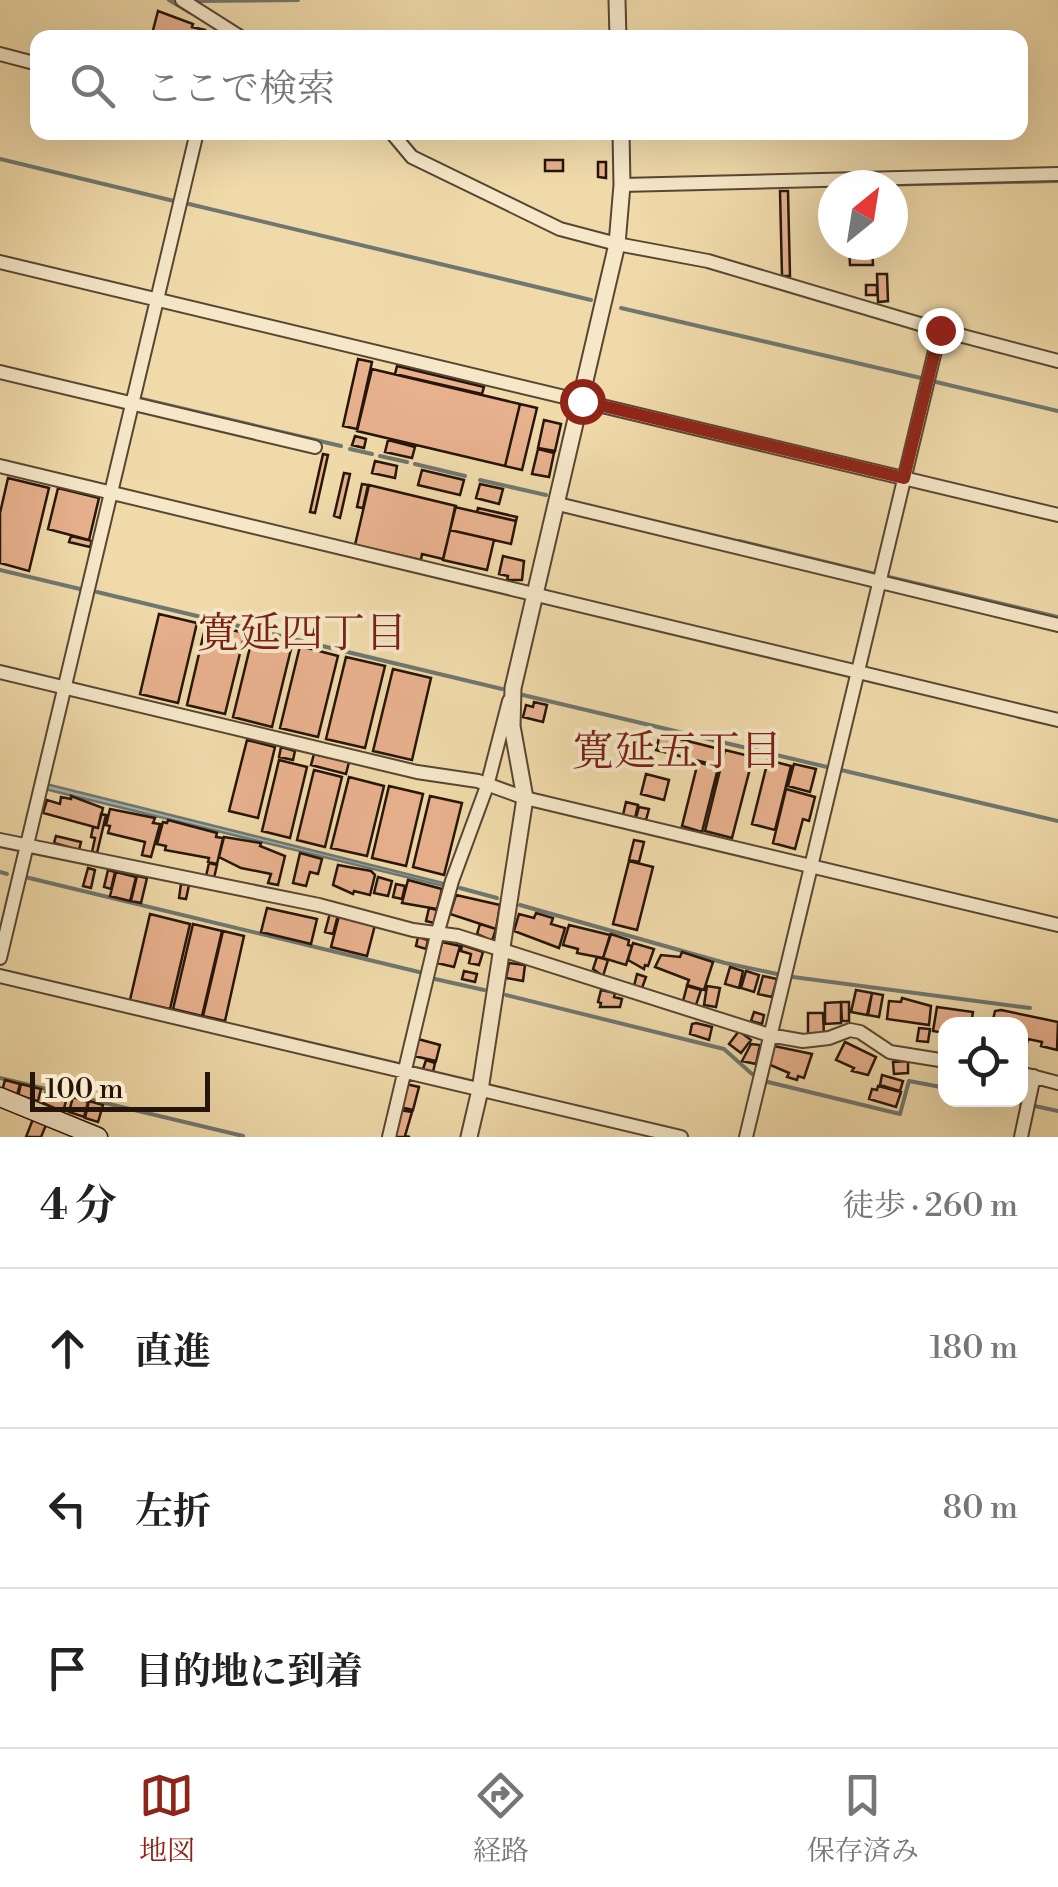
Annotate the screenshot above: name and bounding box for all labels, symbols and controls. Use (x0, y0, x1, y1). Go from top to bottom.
search box (30, 30, 1028, 140)
icon: search (65, 58, 120, 113)
text: ここで検索 (145, 66, 335, 113)
north arrow (818, 170, 908, 260)
route end (918, 308, 964, 354)
route start (560, 379, 606, 425)
district label: 寛延四丁目 (197, 608, 407, 661)
district label: 寛延五丁目 (572, 726, 782, 779)
map controls (938, 1017, 1028, 1107)
button: locate (938, 1017, 1028, 1107)
scale bar (30, 1067, 210, 1112)
text: 100 m (45, 1072, 124, 1107)
text: 4 分 (40, 1180, 117, 1233)
text: 徒歩 · 260 m (842, 1186, 1018, 1226)
icon: ahead (40, 1321, 95, 1376)
text: 180 m (929, 1328, 1018, 1368)
text: 直進 (135, 1329, 211, 1376)
icon: left (40, 1481, 95, 1536)
text: 80 m (943, 1488, 1018, 1528)
text: 左折 (135, 1489, 211, 1536)
icon: arrive (40, 1641, 95, 1696)
text: 目的地に到着 (135, 1649, 363, 1696)
tab: 地図 (139, 1768, 195, 1869)
tab: 経路 (473, 1768, 529, 1869)
tab: 保存済み (807, 1768, 919, 1869)

